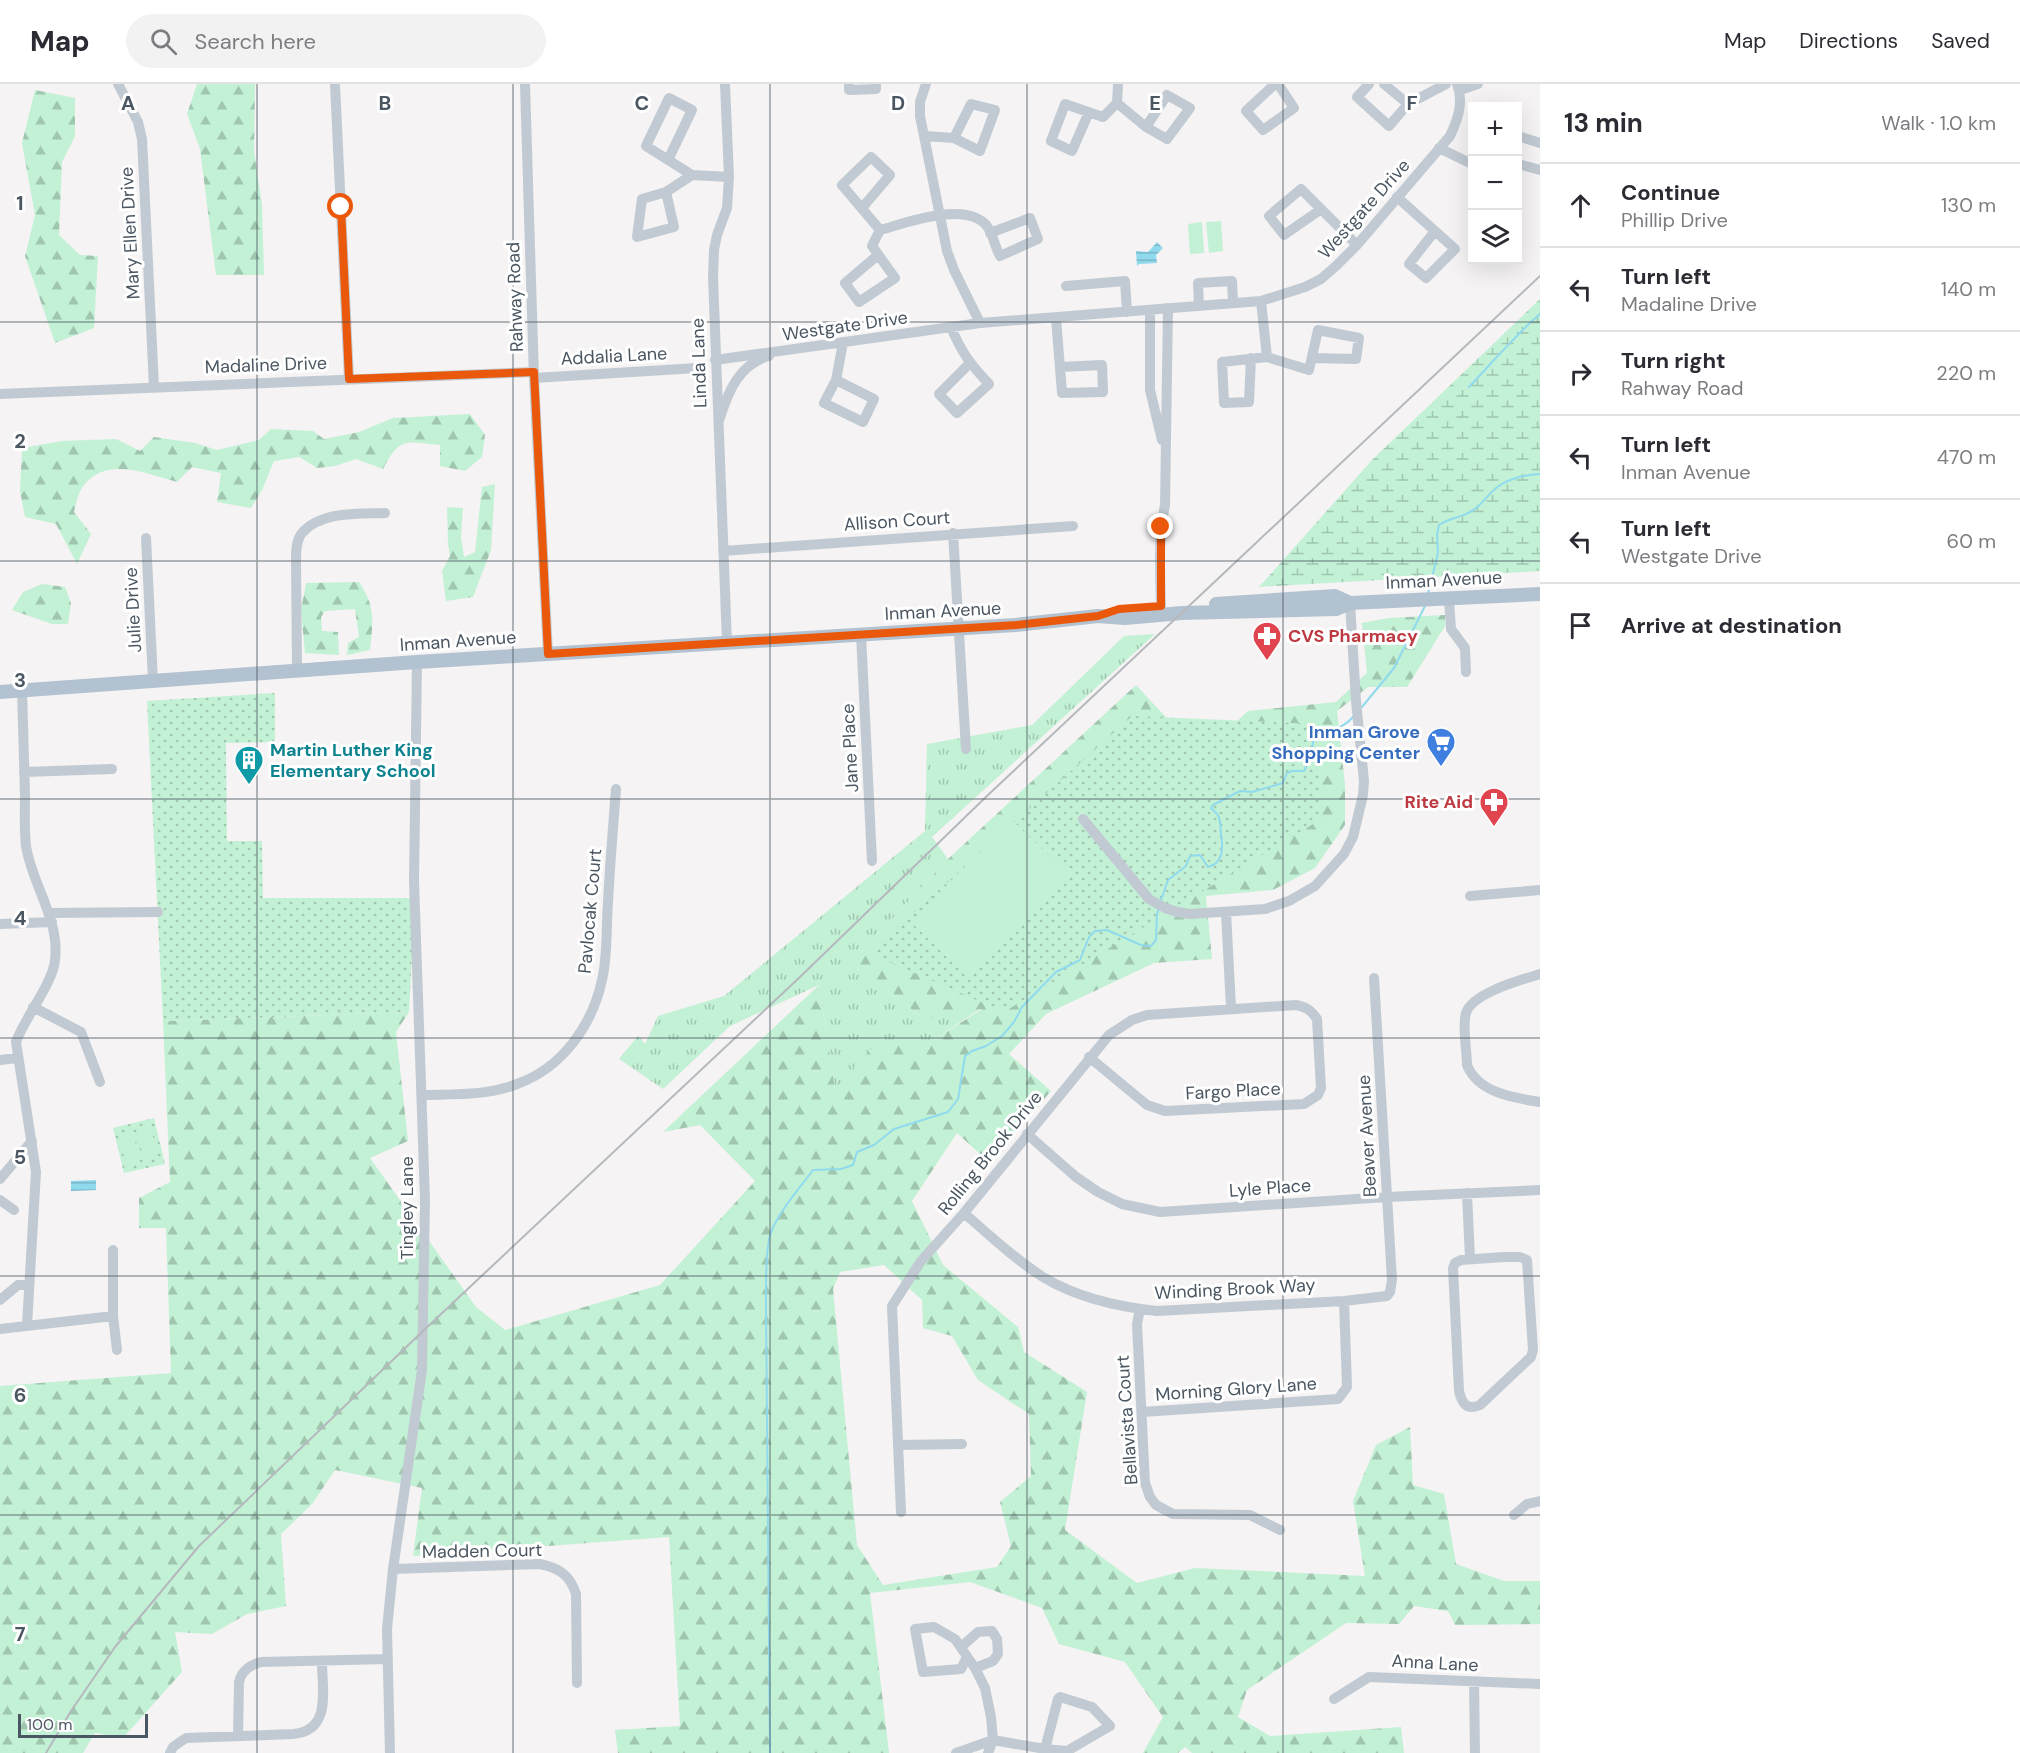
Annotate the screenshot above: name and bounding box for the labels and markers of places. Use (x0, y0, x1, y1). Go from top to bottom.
pharmacy icon: CVS Pharmacy (1251, 620, 1283, 662)
place label: CVS Pharmacy (1288, 624, 1418, 648)
place label: Inman Grove Shopping Center (1271, 720, 1420, 765)
supermarket icon: Inman Grove Shopping Center (1425, 726, 1457, 768)
place label: Martin Luther King Elementary School (270, 738, 436, 783)
building icon: Martin Luther King Elementary School (233, 744, 265, 786)
pharmacy icon: Rite Aid (1478, 786, 1510, 828)
place label: Rite Aid (1405, 790, 1473, 814)

